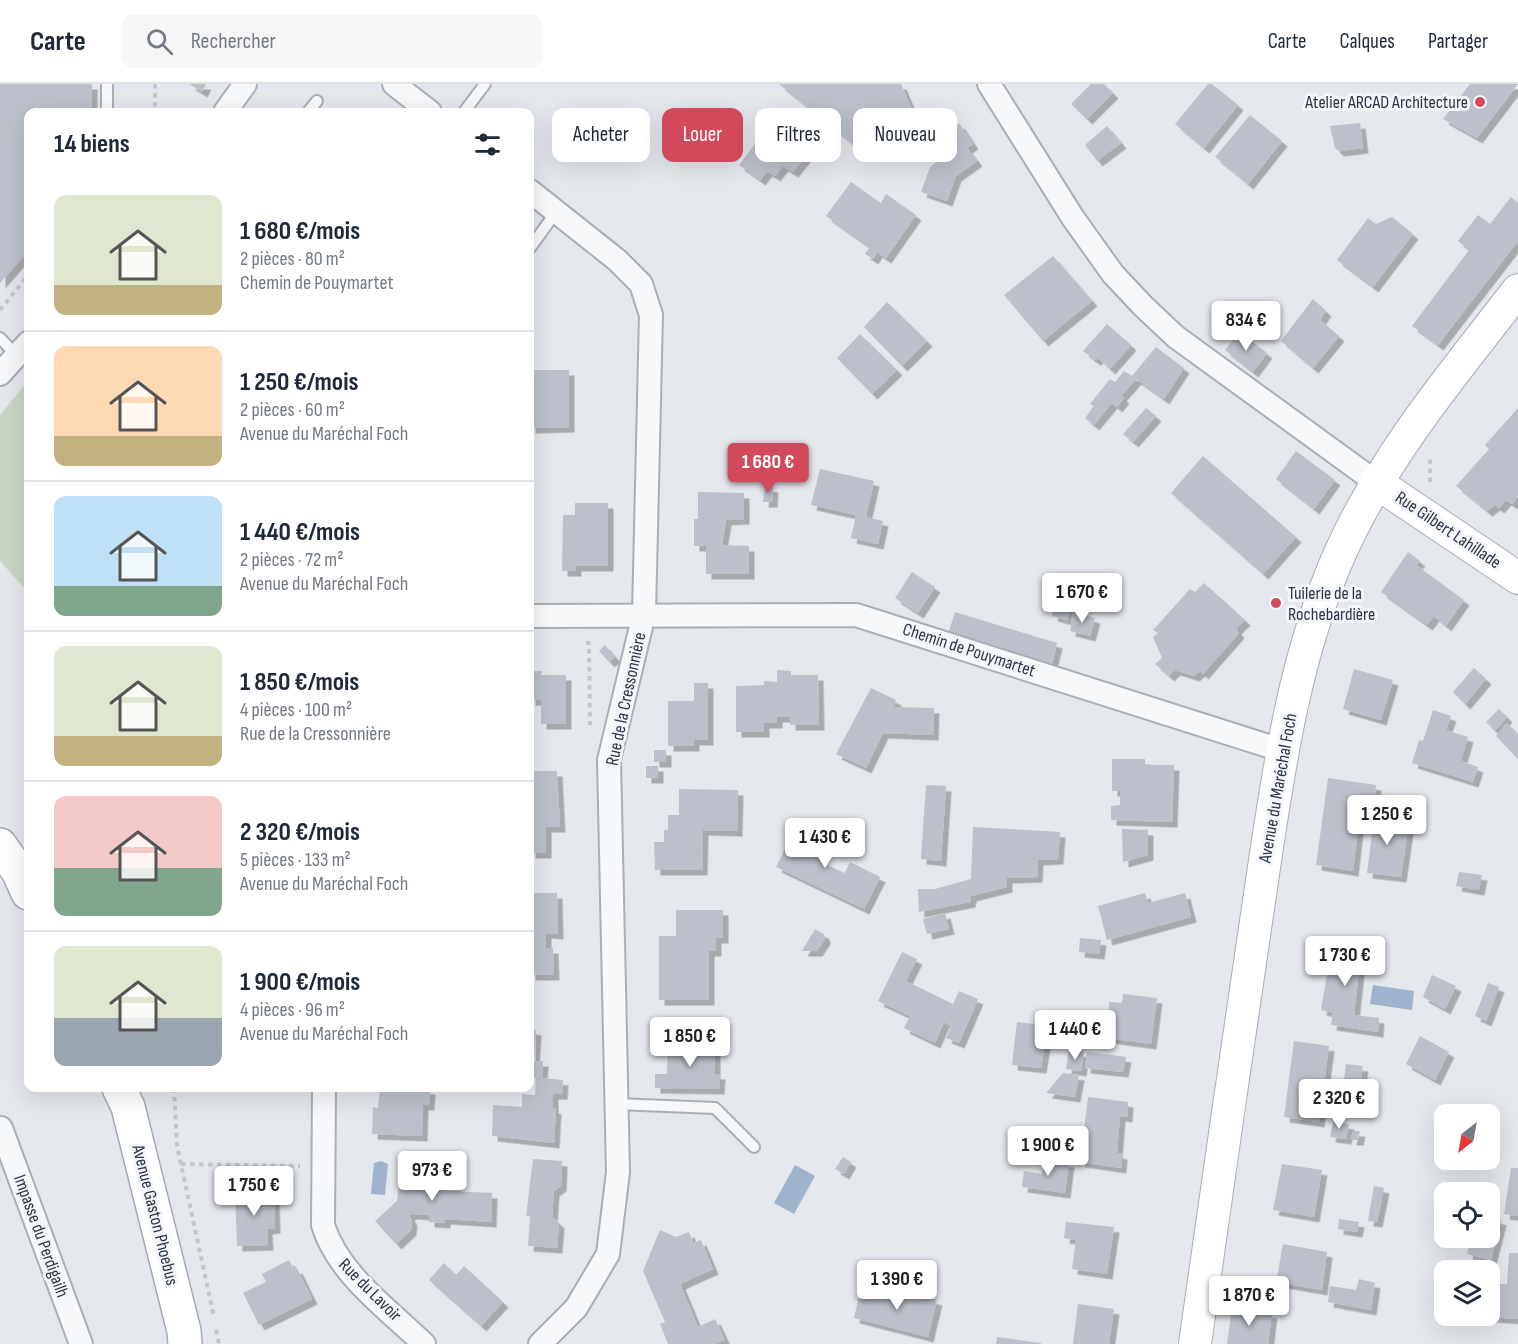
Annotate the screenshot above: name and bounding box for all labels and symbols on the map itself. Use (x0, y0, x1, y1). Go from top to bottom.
place label: Atelier ARCAD Architecture (1304, 92, 1468, 113)
marker: Atelier ARCAD Architecture (1473, 95, 1487, 109)
pin: 834 € (1204, 301, 1288, 352)
pin: 1 680 € (713, 443, 823, 494)
street label: Rue Gilbert Lahillade (1391, 487, 1505, 573)
pin: 1 670 € (1027, 573, 1137, 624)
place label: Tuilerie de la Rochebardière (1288, 583, 1375, 625)
marker: Tuilerie de la Rochebardière (1269, 596, 1283, 610)
street label: Chemin de Pouymartet (900, 619, 1038, 681)
street label: Rue de la Cressonnière (602, 630, 650, 768)
street label: Avenue du Maréchal Foch (1254, 712, 1301, 865)
pin: 1 250 € (1332, 795, 1442, 846)
pin: 1 430 € (770, 818, 880, 869)
pin: 1 730 € (1290, 936, 1400, 987)
pin: 1 440 € (1020, 1010, 1130, 1061)
pin: 1 850 € (635, 1017, 745, 1068)
pin: 2 320 € (1284, 1079, 1394, 1130)
north arrow (1434, 1104, 1500, 1170)
pin: 1 900 € (993, 1126, 1103, 1177)
street label: Avenue Gaston Phoebus (127, 1142, 183, 1287)
pin: 973 € (390, 1151, 474, 1202)
pin: 1 750 € (199, 1166, 309, 1217)
street label: Impasse du Perdigailh (9, 1172, 73, 1300)
street label: Rue du Lavoir (334, 1254, 406, 1326)
pin: 1 390 € (842, 1260, 952, 1311)
pin: 1 870 € (1194, 1276, 1304, 1327)

